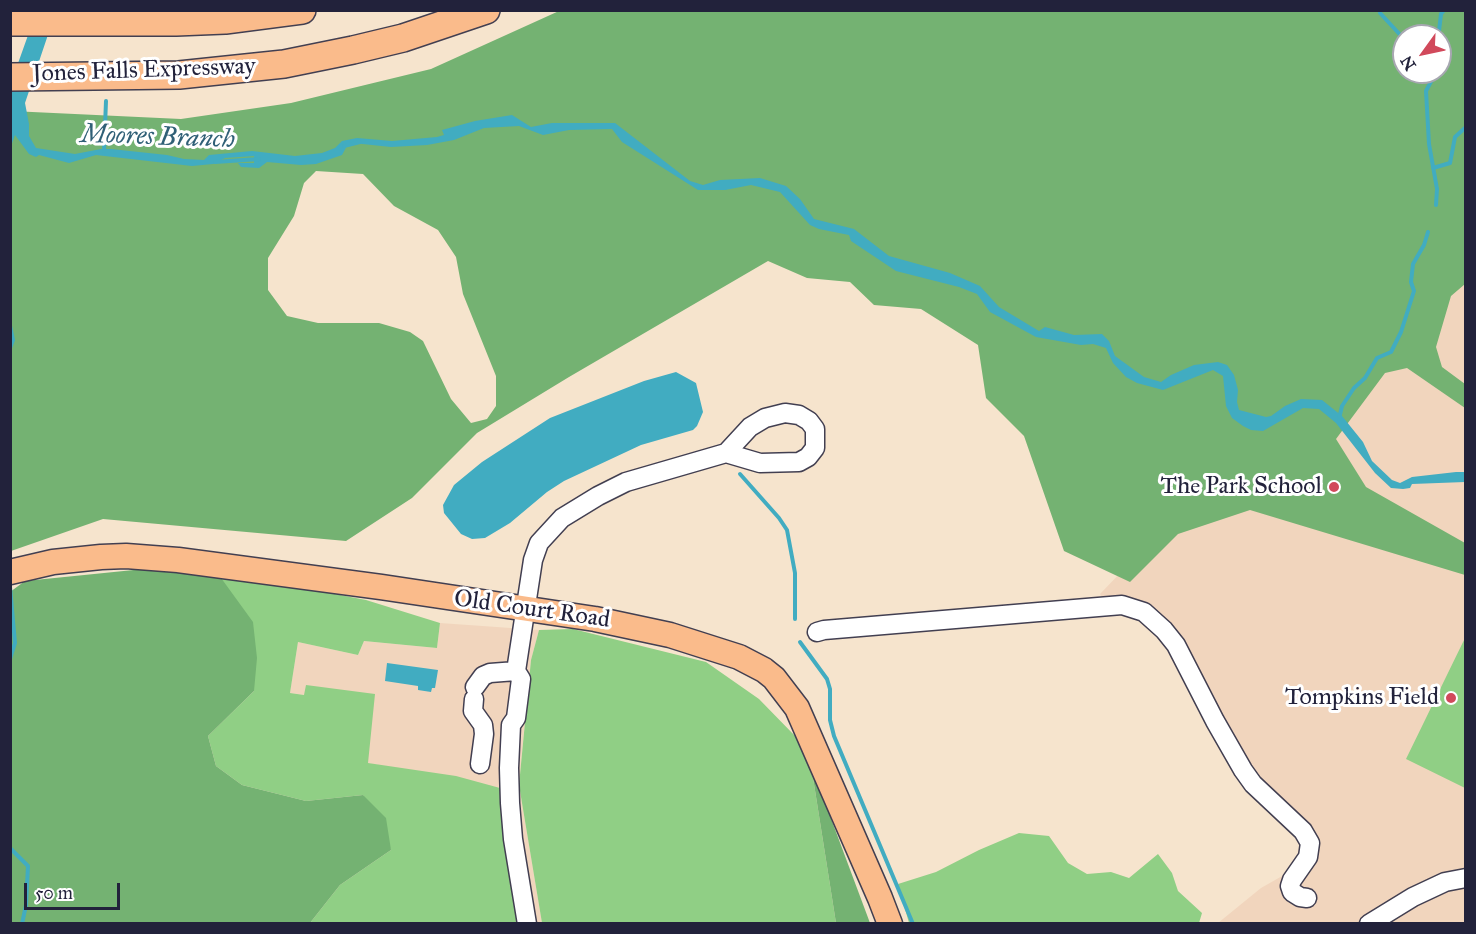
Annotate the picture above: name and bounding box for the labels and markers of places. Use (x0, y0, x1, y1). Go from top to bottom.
place label: The Park School (1160, 473, 1322, 501)
marker: The Park School (1327, 480, 1341, 494)
place label: Tompkins Field (1285, 684, 1439, 712)
marker: Tompkins Field (1444, 691, 1458, 705)

